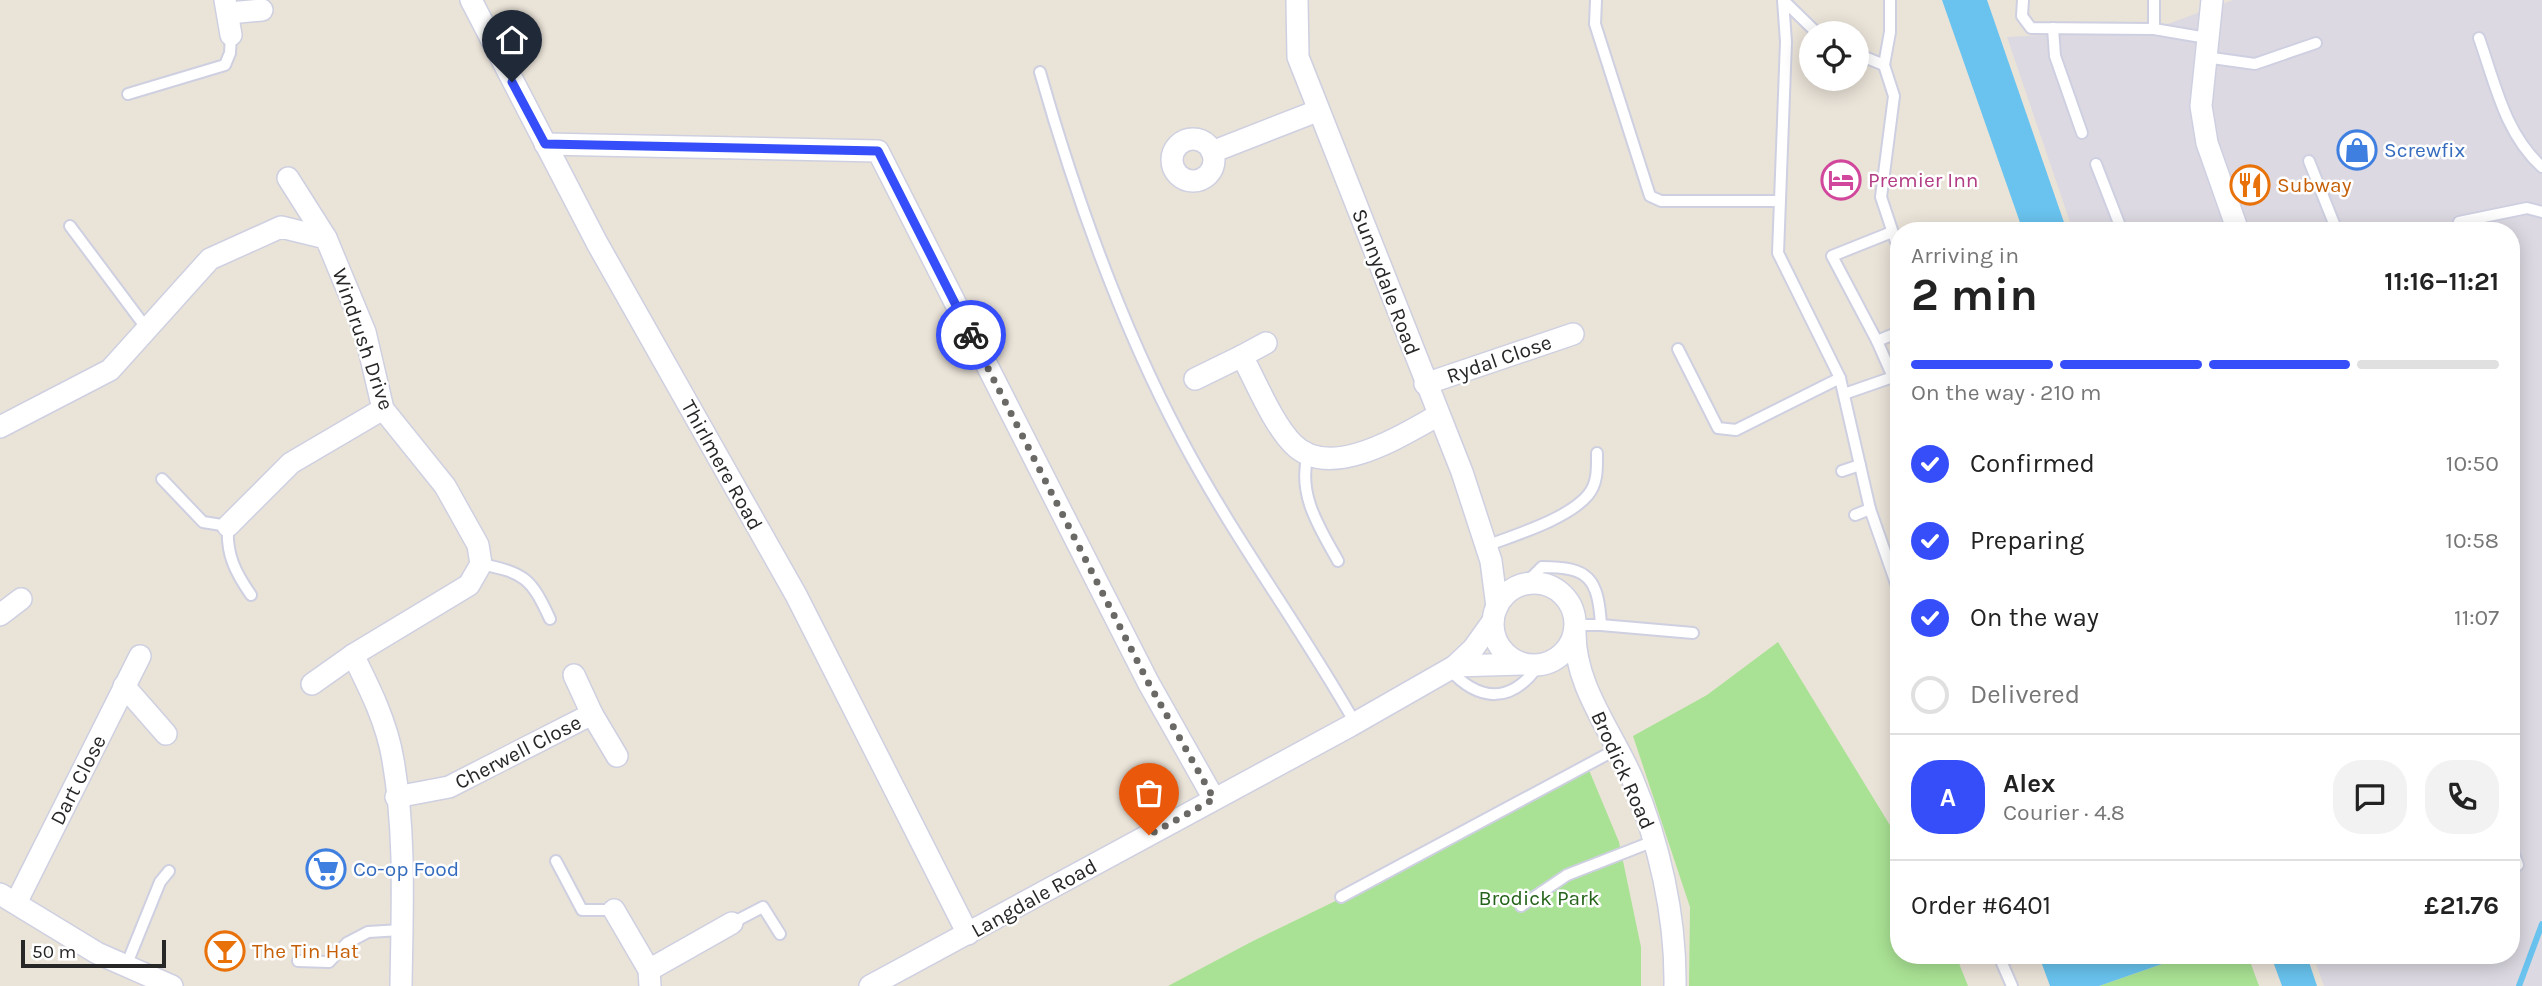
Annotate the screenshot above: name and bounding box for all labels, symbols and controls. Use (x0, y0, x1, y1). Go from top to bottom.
pin (482, 10, 542, 82)
icon: home (493, 21, 531, 59)
map controls (1799, 21, 1869, 91)
button: locate (1799, 21, 1869, 91)
shop icon: Screwfix (2336, 129, 2378, 171)
place label: Screwfix (2384, 138, 2466, 162)
hotel icon: Premier Inn (1820, 159, 1862, 201)
restaurant icon: Subway (2229, 164, 2271, 206)
place label: Premier Inn (1868, 168, 1979, 192)
place label: Subway (2277, 173, 2352, 197)
street label: Sunnydale Road (1347, 206, 1425, 358)
text: Arriving in (1911, 242, 2019, 269)
street label: Windrush Drive (328, 265, 398, 413)
text: 11:16–11:21 (2384, 266, 2499, 297)
text: 2 min (1911, 268, 2038, 322)
courier (936, 300, 1006, 370)
icon: bike (952, 316, 990, 354)
street label: Rydal Close (1443, 330, 1555, 388)
text: On the way · 210 m (1911, 379, 2102, 406)
street label: Thirlmere Road (676, 396, 768, 534)
icon: check (1911, 445, 1949, 483)
text: Confirmed (1970, 448, 2095, 479)
text: 10:50 (2446, 450, 2499, 477)
icon: check (1911, 522, 1949, 560)
text: Preparing (1970, 525, 2084, 556)
text: 10:58 (2445, 527, 2499, 554)
icon: check (1911, 599, 1949, 637)
text: On the way (1970, 602, 2099, 633)
text: 11:07 (2454, 604, 2499, 631)
text: Delivered (1970, 679, 2080, 710)
street label: Brodick Road (1586, 707, 1660, 833)
street label: Cherwell Close (451, 710, 585, 794)
street label: Dart Close (45, 731, 111, 829)
button: chat (2333, 760, 2407, 834)
button: phone (2425, 760, 2499, 834)
pin (1119, 763, 1179, 835)
text: Alex (2003, 768, 2055, 799)
icon: bag (1130, 774, 1168, 812)
text: A (1940, 782, 1956, 813)
text: Courier · 4.8 (2003, 799, 2125, 826)
supermarket icon: Co-op Food (305, 848, 347, 890)
street label: Langdale Road (967, 854, 1101, 942)
place label: Co-op Food (353, 857, 459, 881)
park label: Brodick Park (1478, 886, 1600, 910)
text: Order #6401 (1911, 890, 2051, 921)
text: £21.76 (2424, 890, 2499, 921)
bar icon: The Tin Hat (204, 930, 246, 972)
scale bar (21, 937, 166, 969)
place label: The Tin Hat (252, 939, 359, 963)
text: 50 m (32, 941, 76, 963)

